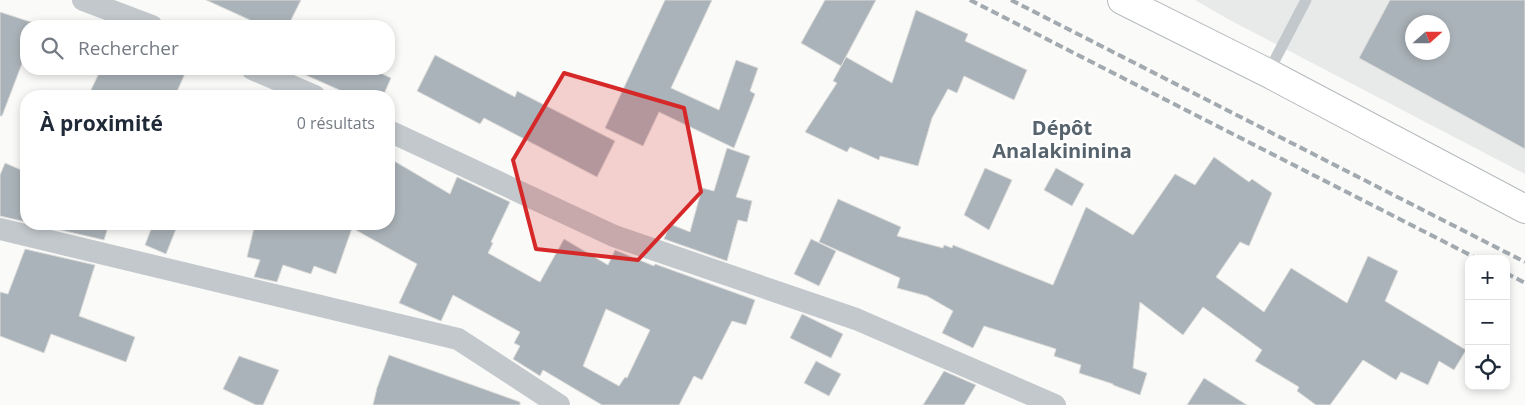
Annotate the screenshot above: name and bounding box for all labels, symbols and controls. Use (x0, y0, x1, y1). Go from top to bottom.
north arrow (1405, 15, 1450, 60)
search box (20, 20, 395, 75)
icon: search (38, 34, 66, 62)
text: Rechercher (78, 35, 179, 61)
text: À proximité (40, 109, 163, 137)
text: 0 résultats (297, 112, 375, 134)
district label: Dépôt Analakininina (992, 114, 1132, 164)
map controls (1465, 255, 1510, 390)
button: + (1465, 255, 1510, 300)
button: − (1465, 300, 1510, 345)
button: locate (1465, 345, 1510, 390)

